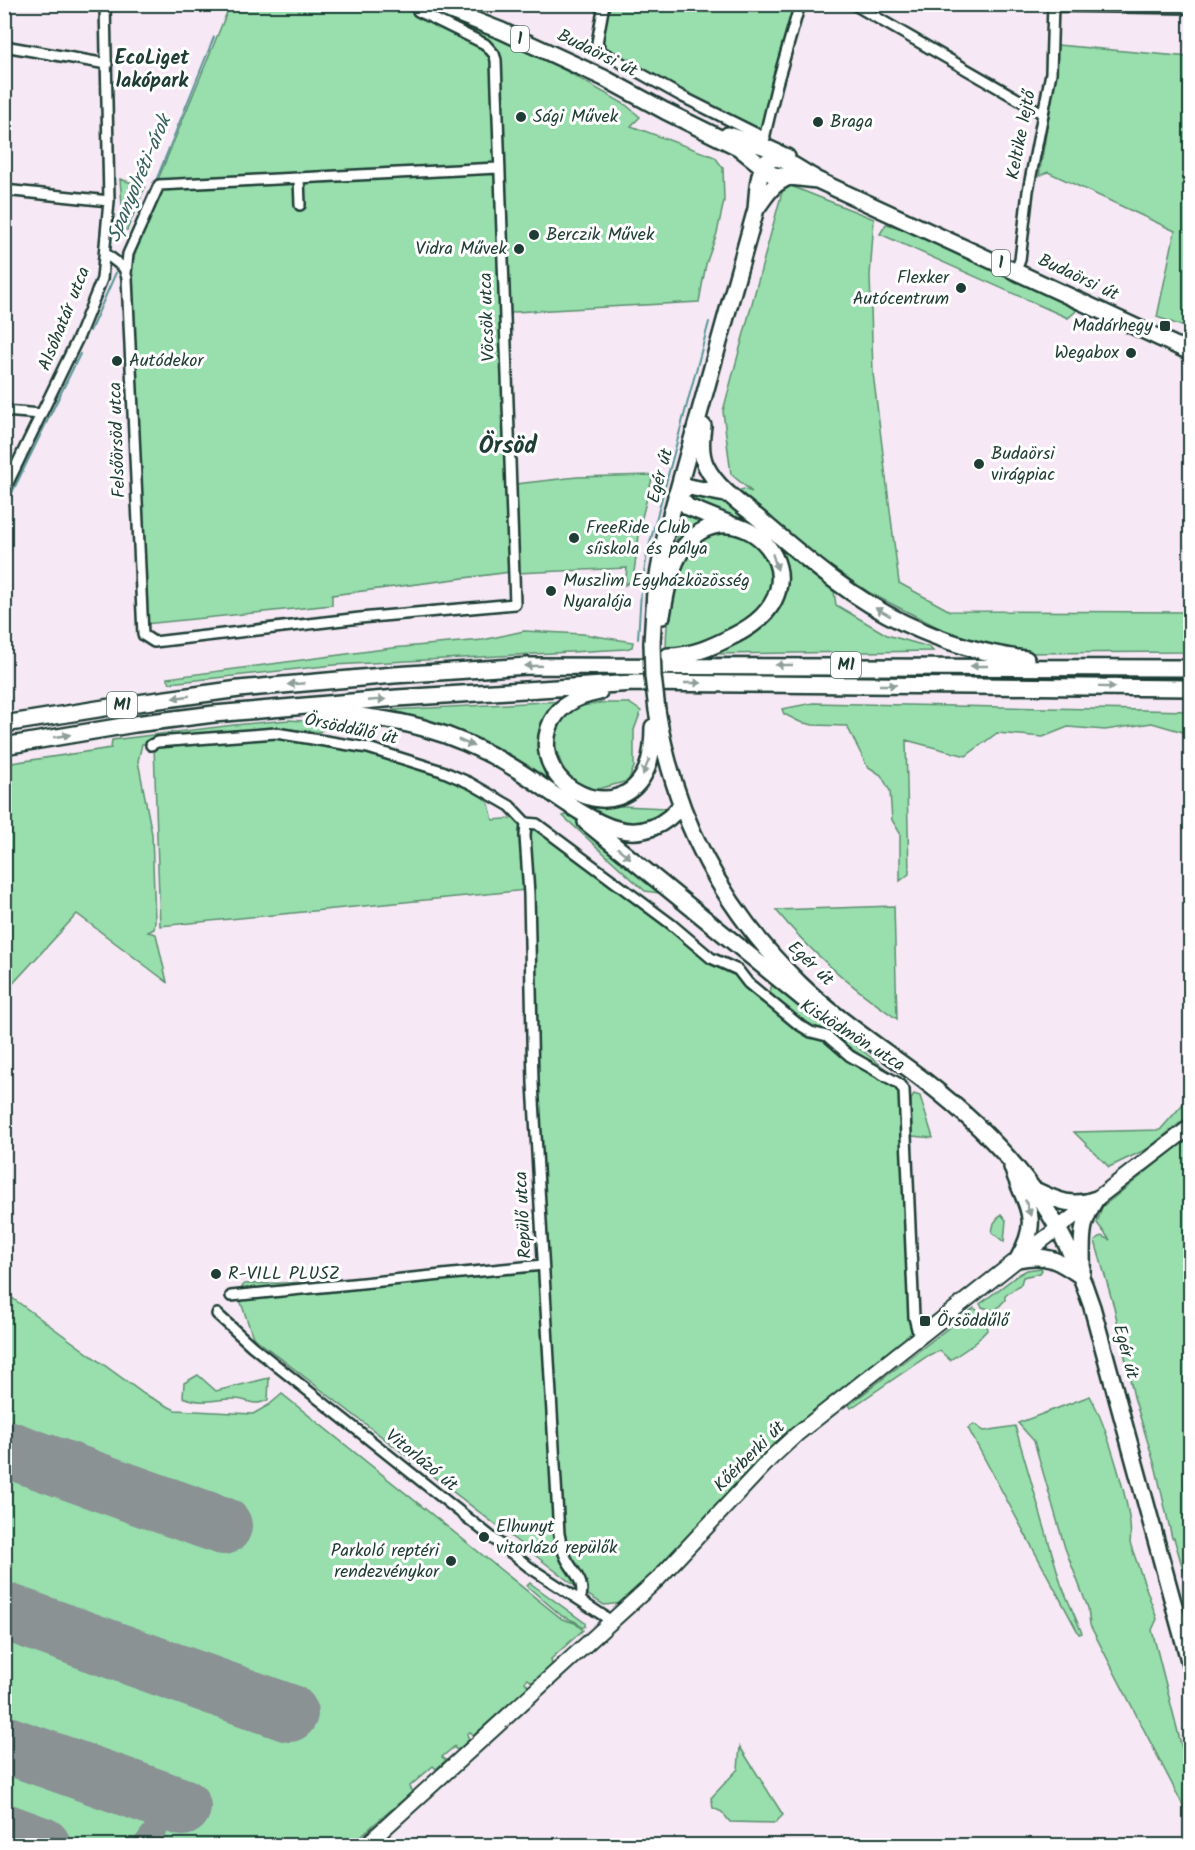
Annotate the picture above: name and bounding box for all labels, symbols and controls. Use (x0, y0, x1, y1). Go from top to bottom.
street label: Budaörsi út (552, 22, 643, 86)
road number: 1 (511, 26, 529, 52)
district label: EcoLiget lakópark (115, 43, 190, 98)
street label: Keltike lejtő (999, 86, 1045, 182)
place label: Sági Művek (533, 103, 619, 132)
water label: Spanyolréti-árok (99, 108, 182, 247)
place label: Braga (830, 108, 873, 137)
marker: Sági Művek (514, 110, 528, 124)
marker: Braga (811, 115, 825, 129)
place label: Berczik Művek (546, 221, 655, 250)
marker: Berczik Művek (527, 228, 541, 242)
place label: Vidra Művek (416, 235, 508, 264)
marker: Vidra Művek (512, 242, 526, 256)
street label: Budaörsi út (1033, 247, 1124, 310)
road number: 1 (992, 250, 1010, 276)
street label: Alsóhatár utca (31, 263, 99, 375)
place label: Flexker Autócentrum (853, 264, 950, 314)
street label: Vöcsök utca (472, 272, 504, 362)
marker: Flexker Autócentrum (954, 281, 968, 295)
place label: Madárhegy (1072, 312, 1154, 341)
marker: Madárhegy (1158, 319, 1172, 333)
place label: Wegabox (1055, 339, 1119, 368)
marker: Wegabox (1124, 346, 1138, 360)
place label: Autódekor (129, 347, 204, 376)
marker: Autódekor (110, 354, 124, 368)
street label: Felsőörsöd utca (101, 382, 135, 498)
district label: Örsöd (479, 427, 538, 466)
place label: Budaörsi virágpiac (991, 440, 1055, 490)
street label: Egér út (640, 444, 682, 507)
marker: Budaörsi virágpiac (972, 457, 986, 471)
place label: FreeRide Club síiskola és pálya (586, 514, 708, 564)
marker: FreeRide Club síiskola és pálya (567, 531, 581, 545)
one-way arrow (771, 553, 781, 571)
place label: Muszlim Egyházközösség Nyaralója (563, 567, 750, 617)
marker: Muszlim Egyházközösség Nyaralója (544, 584, 558, 598)
one-way arrow (874, 607, 891, 617)
road number: M1 (831, 652, 861, 678)
one-way arrow (774, 660, 793, 670)
one-way arrow (523, 661, 542, 671)
one-way arrow (969, 661, 988, 671)
one-way arrow (683, 678, 702, 688)
one-way arrow (287, 679, 306, 689)
one-way arrow (878, 680, 897, 690)
one-way arrow (1098, 682, 1117, 691)
road number: M1 (107, 692, 137, 718)
one-way arrow (172, 693, 191, 702)
one-way arrow (368, 695, 387, 705)
street label: Örsöddűlő út (302, 706, 401, 754)
one-way arrow (53, 732, 72, 741)
one-way arrow (457, 738, 475, 748)
one-way arrow (641, 758, 651, 776)
one-way arrow (616, 847, 632, 860)
street label: Egér út (780, 934, 841, 995)
street label: Kisködmön utca (794, 992, 910, 1080)
street label: Repülő utca (507, 1170, 541, 1260)
one-way arrow (1023, 1199, 1033, 1217)
place label: R-VILL PLUSZ (228, 1260, 340, 1289)
marker: R-VILL PLUSZ (209, 1267, 223, 1281)
place label: Örsöddűlő (937, 1307, 1011, 1336)
marker: Örsöddűlő (918, 1314, 932, 1328)
street label: Egér út (1104, 1321, 1146, 1384)
street label: Kőérberki út (707, 1414, 793, 1500)
street label: Vitorlázó út (378, 1422, 465, 1500)
place label: Elhunyt vitorlázó repülők (496, 1513, 618, 1563)
marker: Elhunyt vitorlázó repülők (477, 1530, 491, 1544)
place label: Parkoló reptéri rendezvénykor (331, 1537, 440, 1587)
marker: Parkoló reptéri rendezvénykor (444, 1554, 458, 1568)

